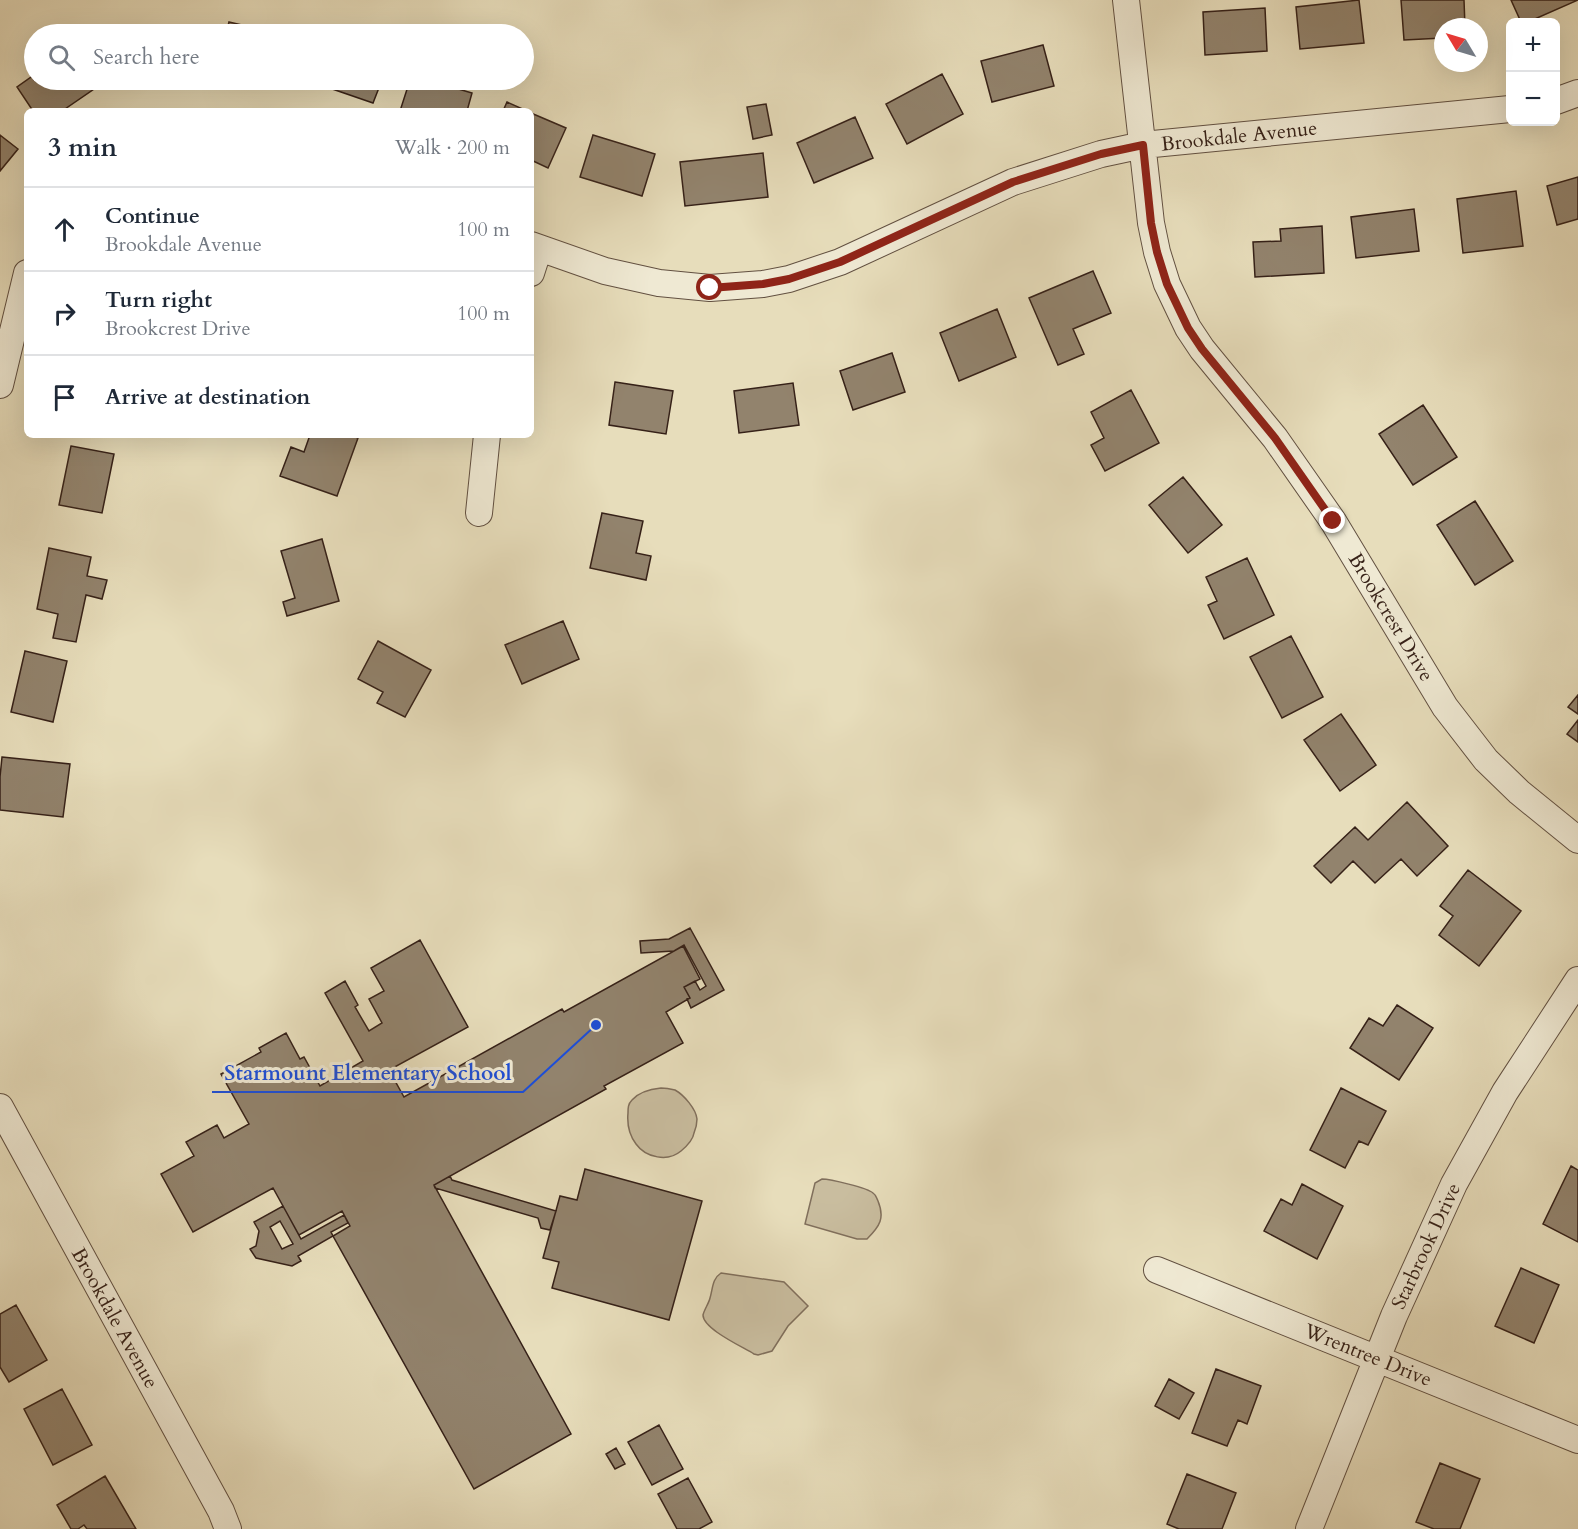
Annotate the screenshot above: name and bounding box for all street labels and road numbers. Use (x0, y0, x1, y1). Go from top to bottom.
street label: Brookdale Avenue (1160, 114, 1318, 158)
street label: Brookcrest Drive (1342, 548, 1440, 686)
street label: Starbrook Drive (1385, 1178, 1467, 1314)
street label: Brookdale Avenue (65, 1243, 165, 1393)
street label: Wrentree Drive (1299, 1317, 1436, 1393)

